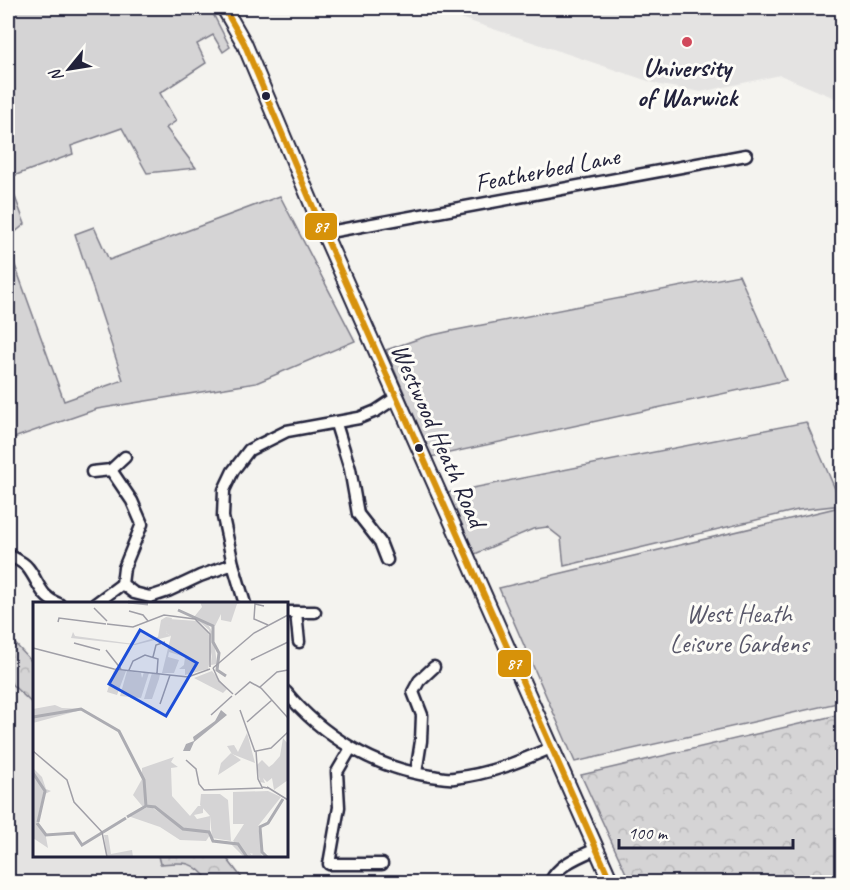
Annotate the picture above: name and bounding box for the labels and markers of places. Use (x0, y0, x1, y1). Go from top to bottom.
marker: University of Warwick (680, 35, 694, 49)
place label: University of Warwick (637, 51, 739, 114)
unlabelled marker (260, 90, 272, 102)
unlabelled marker (413, 442, 425, 454)

